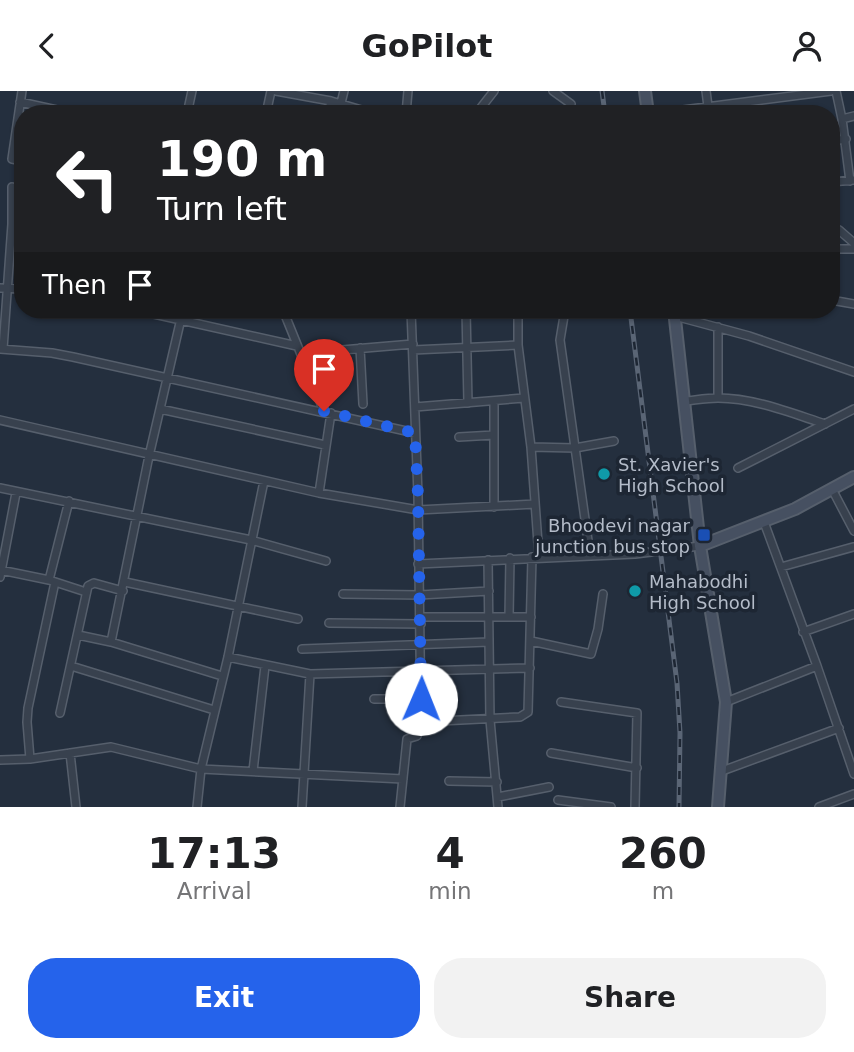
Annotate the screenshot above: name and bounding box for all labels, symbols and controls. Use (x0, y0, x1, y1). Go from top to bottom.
icon: back (28, 27, 66, 65)
text: GoPilot (362, 27, 492, 65)
icon: person (788, 27, 826, 65)
text: 190 m (157, 131, 327, 188)
icon: left (42, 133, 133, 224)
text: Turn left (157, 190, 287, 228)
icon: arrive (121, 266, 159, 304)
text: Then (42, 270, 107, 300)
pin (294, 339, 354, 411)
icon: arrive (305, 350, 343, 388)
place label: St. Xavier's High School (618, 454, 725, 496)
marker: St. Xavier's High School (596, 466, 612, 482)
place label: Bhoodevi nagar junction bus stop (534, 515, 691, 557)
marker: Bhoodevi nagar junction bus stop (696, 527, 712, 543)
place label: Mahabodhi High School (649, 571, 756, 613)
marker: Mahabodhi High School (627, 583, 643, 599)
position arrow (384, 662, 458, 736)
text: 17:13 (147, 829, 281, 878)
text: 4 (435, 829, 465, 878)
text: 260 (619, 829, 707, 878)
text: Arrival (177, 878, 252, 904)
text: min (428, 878, 472, 904)
text: m (652, 878, 674, 904)
button: Exit (28, 958, 420, 1038)
button: Share (434, 958, 826, 1038)

